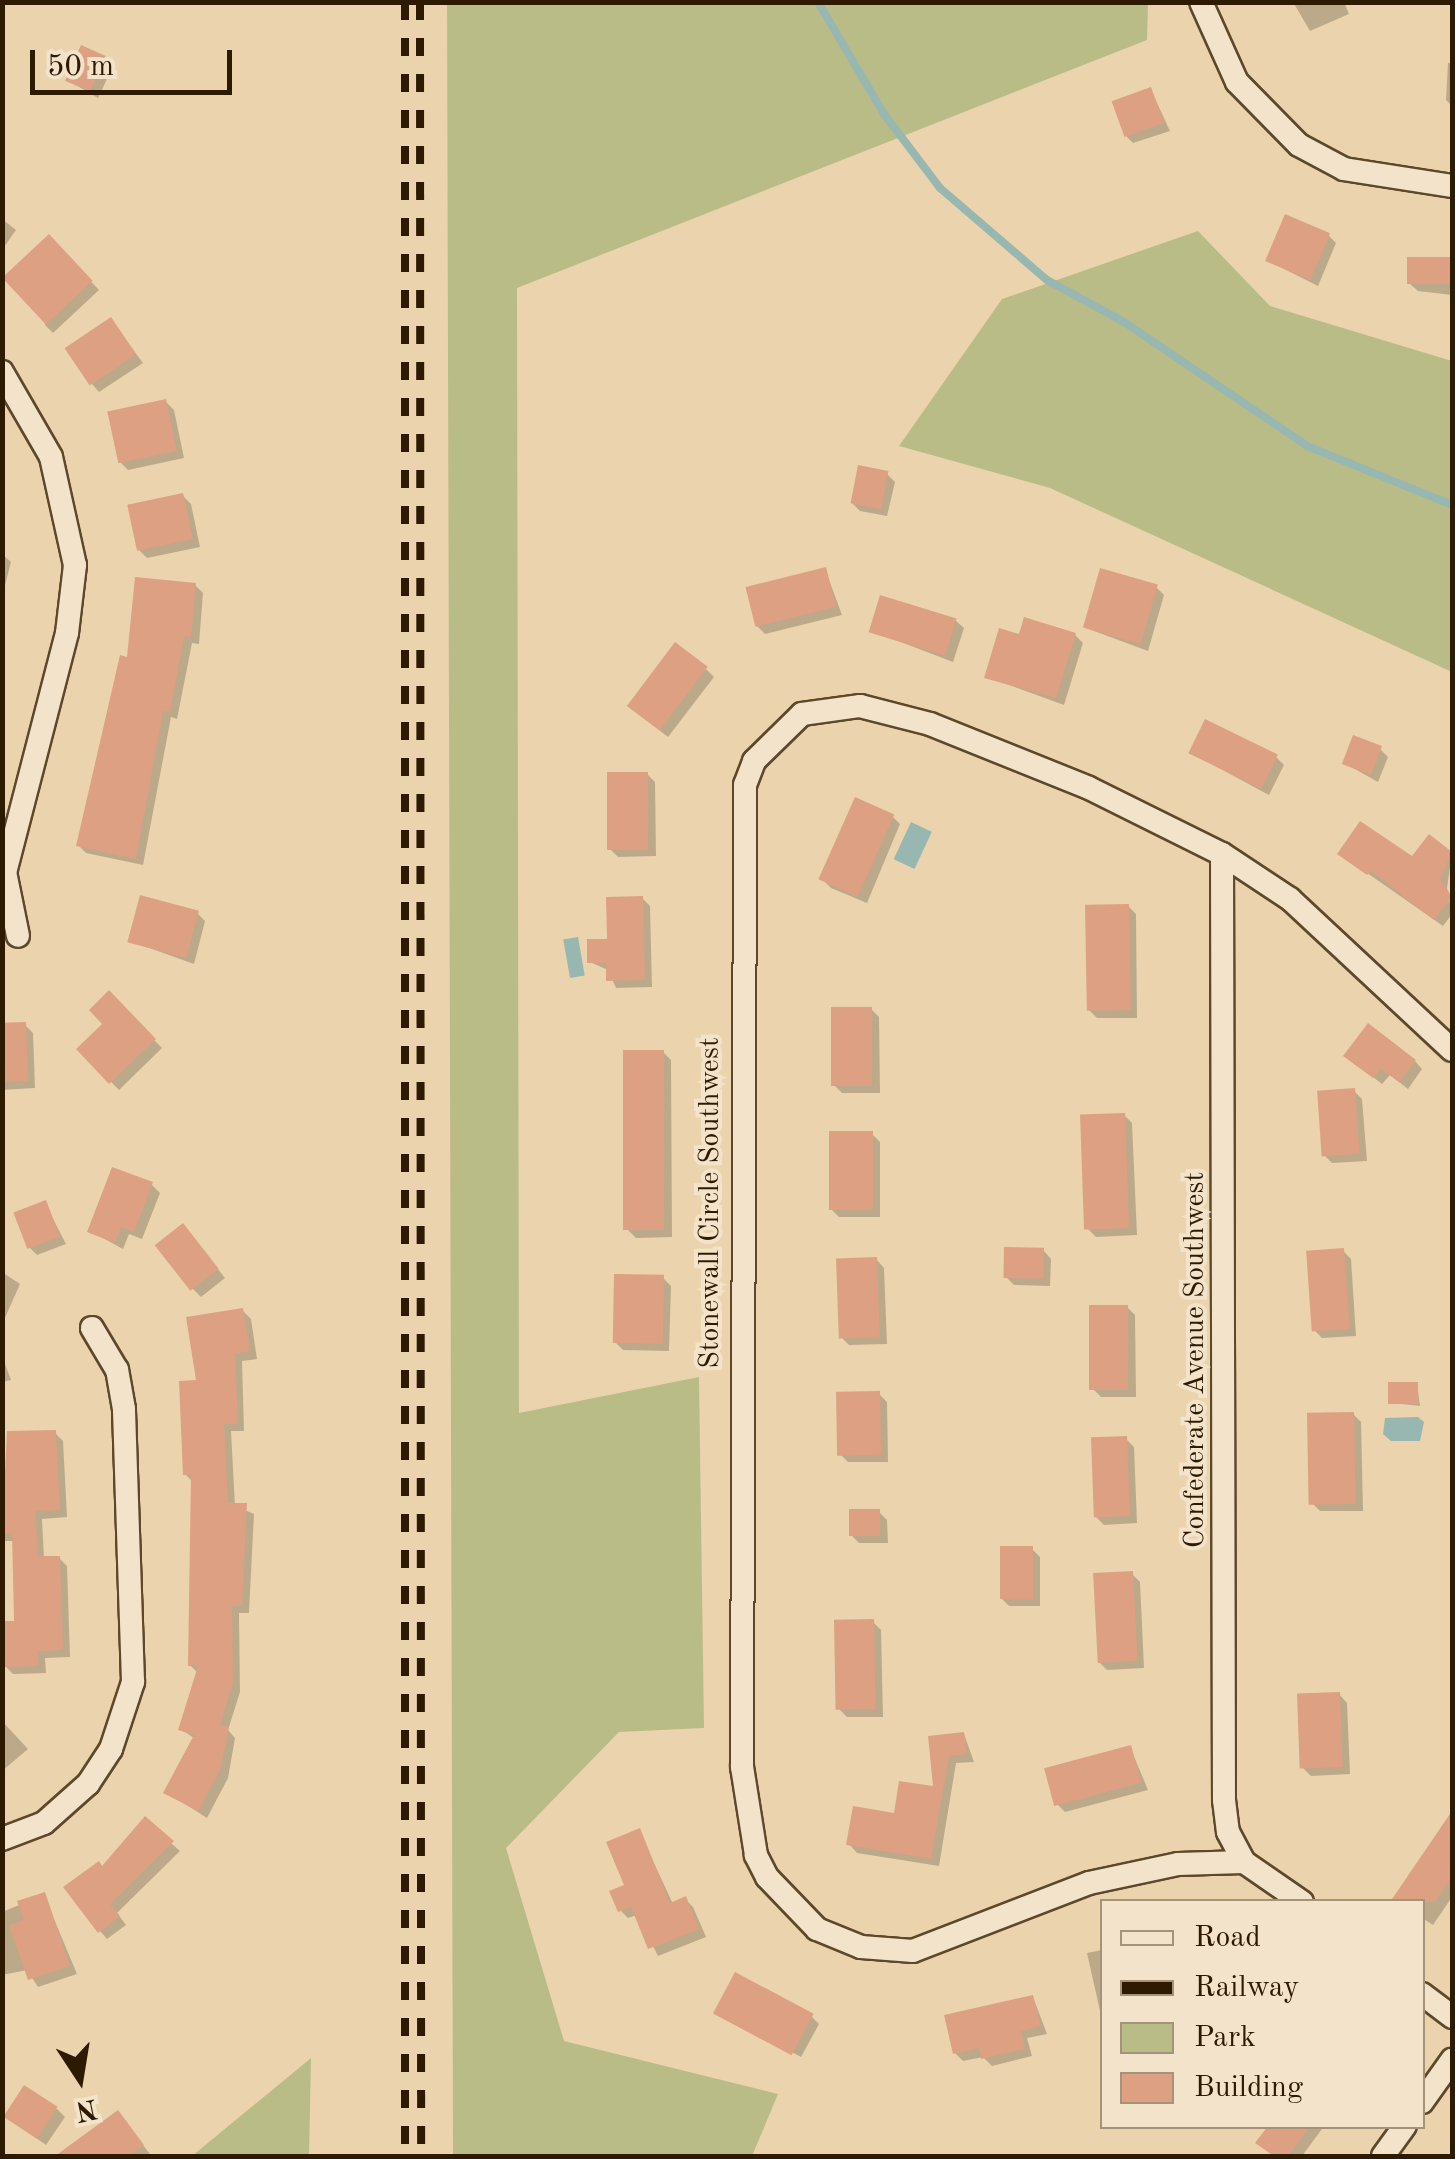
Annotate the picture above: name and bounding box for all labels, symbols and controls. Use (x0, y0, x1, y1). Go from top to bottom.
scale bar (35, 30, 238, 92)
text: 50 m (47, 52, 114, 82)
street label: Stonewall Circle Southwest (694, 1037, 728, 1369)
street label: Confederate Avenue Southwest (1179, 1172, 1213, 1548)
legend (1100, 1899, 1425, 2129)
text: Road (1194, 1923, 1261, 1953)
text: Railway (1194, 1973, 1299, 2003)
text: Park (1194, 2023, 1256, 2053)
north arrow (30, 2029, 130, 2129)
text: Building (1194, 2073, 1303, 2103)
text: N (73, 2092, 100, 2124)

